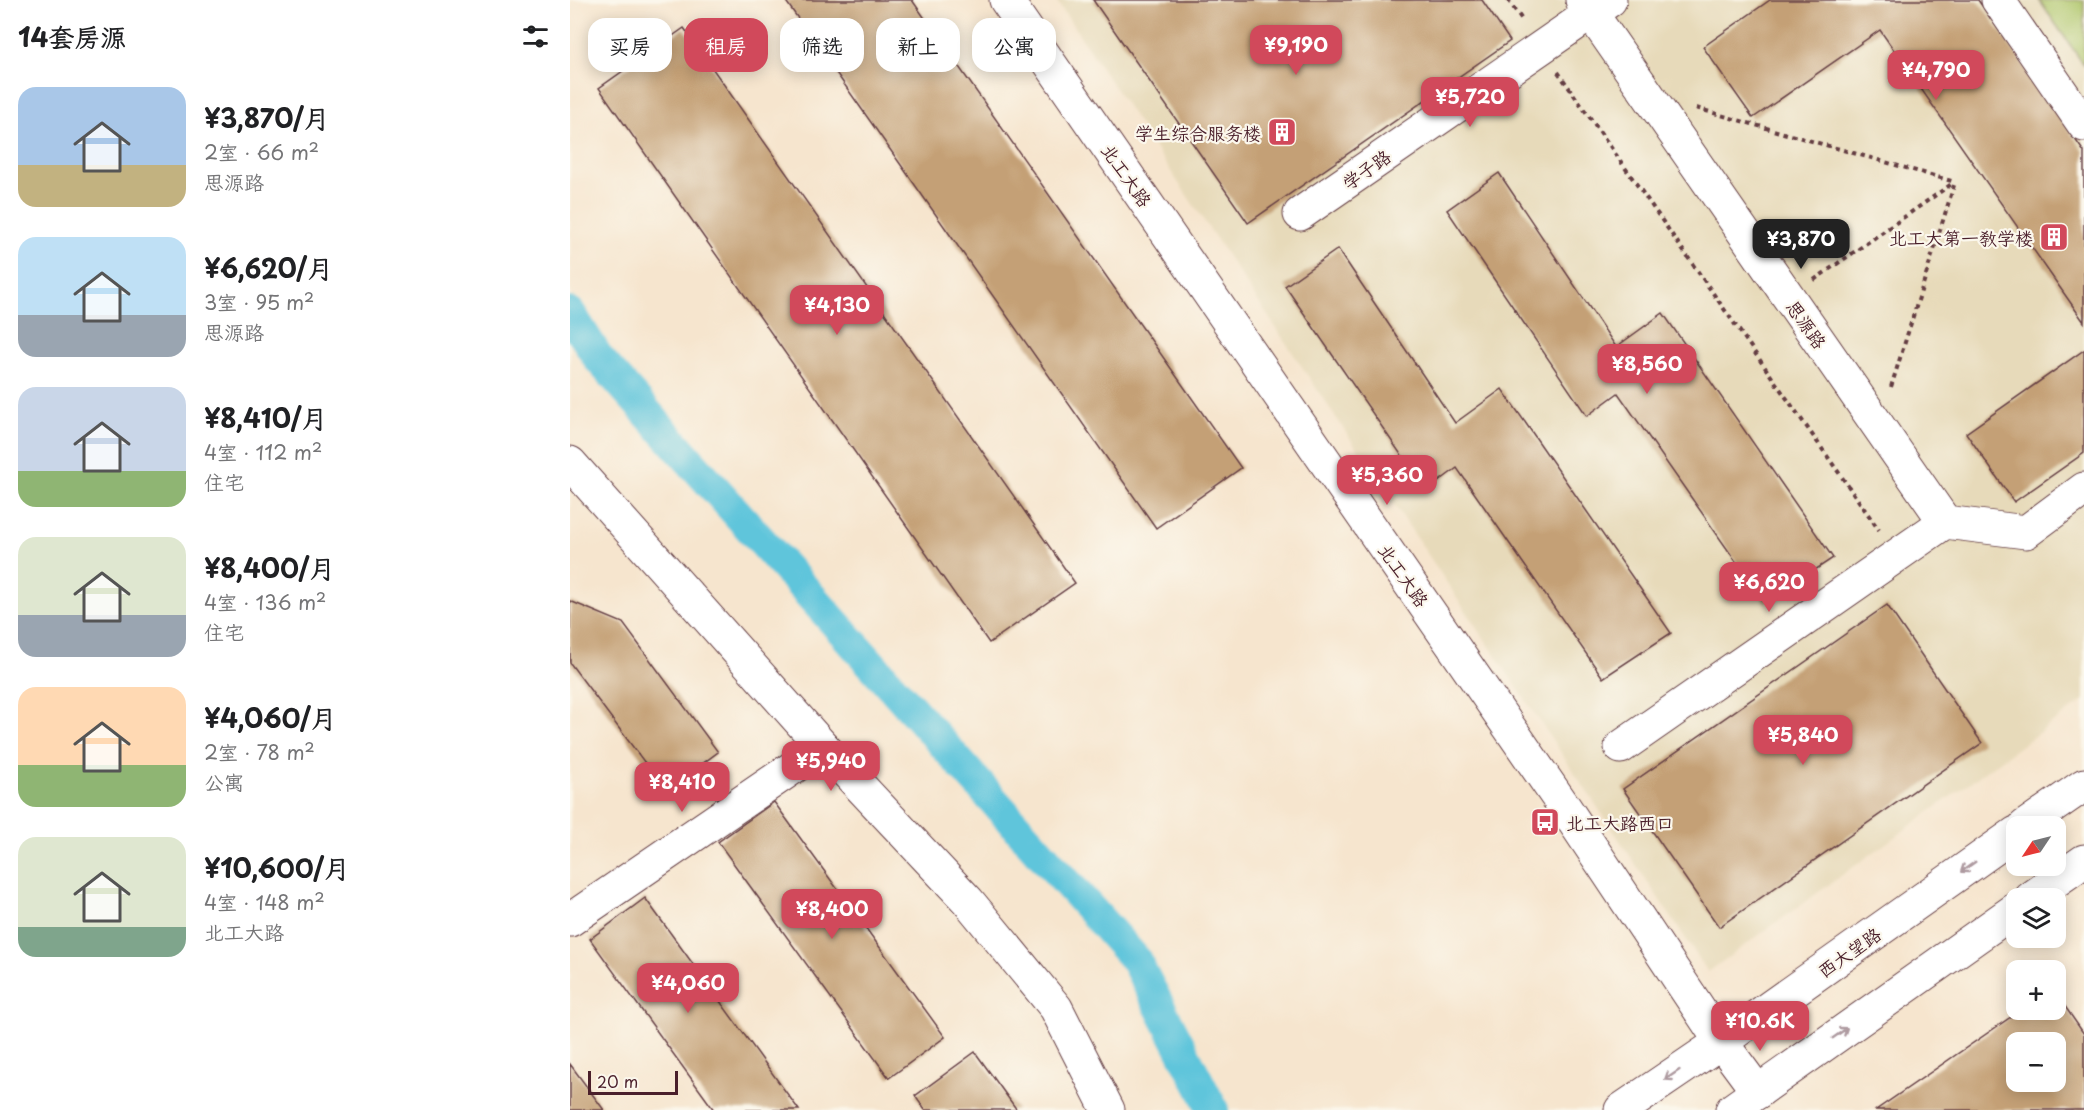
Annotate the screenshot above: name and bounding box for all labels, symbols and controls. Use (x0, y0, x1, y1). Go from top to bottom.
text: 14套房源 (18, 17, 126, 56)
chip: 买房 (588, 18, 672, 72)
chip: 租房 (684, 18, 768, 72)
chip: 筛选 (780, 18, 864, 72)
chip: 新上 (876, 18, 960, 72)
chip: 公寓 (972, 18, 1056, 72)
icon: filters (519, 20, 552, 53)
pin: ¥9,190 (1247, 25, 1345, 76)
text: ¥9,190 (1264, 29, 1328, 59)
pin: ¥4,790 (1887, 50, 1985, 101)
text: ¥4,790 (1901, 54, 1971, 84)
pin: ¥5,720 (1421, 77, 1519, 128)
text: ¥5,720 (1435, 81, 1505, 111)
text: ¥3,870/月 (204, 98, 330, 137)
icon: home (66, 111, 138, 183)
building icon: 学生综合服务楼 (1266, 116, 1298, 148)
place label: 学生综合服务楼 (1135, 119, 1261, 146)
text: 2室 · 66 m² (204, 137, 319, 167)
street label: 北工大路 (1095, 138, 1159, 212)
street label: 学子路 (1336, 142, 1396, 196)
text: 思源路 (204, 167, 264, 197)
pin: ¥3,870 (1752, 219, 1850, 270)
building icon: 北工大第一教学楼 (2038, 221, 2070, 253)
text: ¥3,870 (1767, 223, 1835, 253)
place label: 北工大第一教学楼 (1889, 224, 2033, 251)
text: ¥6,620/月 (204, 248, 333, 287)
icon: home (66, 261, 138, 333)
pin: ¥4,130 (788, 285, 886, 336)
text: 3室 · 95 m² (204, 287, 314, 317)
text: ¥4,130 (804, 289, 870, 319)
street label: 思源路 (1780, 294, 1834, 354)
text: 思源路 (204, 317, 264, 347)
pin: ¥8,560 (1598, 344, 1696, 395)
text: ¥8,560 (1611, 348, 1683, 378)
text: ¥8,410/月 (204, 398, 327, 437)
icon: home (66, 411, 138, 483)
text: 4室 · 112 m² (204, 437, 322, 467)
pin: ¥5,360 (1338, 455, 1436, 506)
text: ¥5,360 (1351, 459, 1423, 489)
text: 住宅 (204, 467, 244, 497)
street label: 北工大路 (1372, 538, 1436, 612)
text: ¥8,400/月 (204, 548, 335, 587)
icon: home (66, 561, 138, 633)
pin: ¥6,620 (1720, 562, 1818, 613)
text: ¥6,620 (1733, 566, 1805, 596)
text: 4室 · 136 m² (204, 587, 326, 617)
text: 住宅 (204, 617, 244, 647)
text: ¥4,060/月 (204, 698, 337, 737)
icon: home (66, 711, 138, 783)
pin: ¥5,840 (1754, 715, 1852, 766)
text: ¥5,840 (1767, 719, 1839, 749)
text: 2室 · 78 m² (204, 737, 315, 767)
pin: ¥5,940 (782, 741, 880, 792)
text: ¥5,940 (796, 745, 866, 775)
pin: ¥8,410 (633, 762, 731, 813)
text: ¥8,410 (649, 766, 716, 796)
text: 公寓 (204, 767, 244, 797)
bus stop icon: 北工大路西口 (1529, 806, 1561, 838)
place label: 北工大路西口 (1566, 809, 1674, 836)
north arrow (2006, 816, 2066, 876)
map controls (2006, 816, 2066, 1092)
text: ¥10,600/月 (204, 848, 350, 887)
icon: home (66, 861, 138, 933)
one-way arrow (1961, 861, 1977, 873)
text: 4室 · 148 m² (204, 887, 325, 917)
button: layers (2006, 888, 2066, 948)
pin: ¥8,400 (783, 889, 881, 940)
text: ¥8,400 (795, 893, 869, 923)
text: 北工大路 (204, 917, 284, 947)
street label: 西大望路 (1812, 920, 1886, 984)
button: + (2006, 960, 2066, 1020)
pin: ¥4,060 (639, 963, 737, 1014)
text: ¥4,060 (651, 967, 725, 997)
pin: ¥10.6K (1711, 1001, 1809, 1052)
text: ¥10.6K (1725, 1005, 1795, 1035)
one-way arrow (1832, 1027, 1848, 1040)
button: − (2006, 1032, 2066, 1092)
scale bar (588, 1068, 678, 1096)
text: 20 m (597, 1069, 638, 1093)
one-way arrow (1665, 1069, 1681, 1081)

